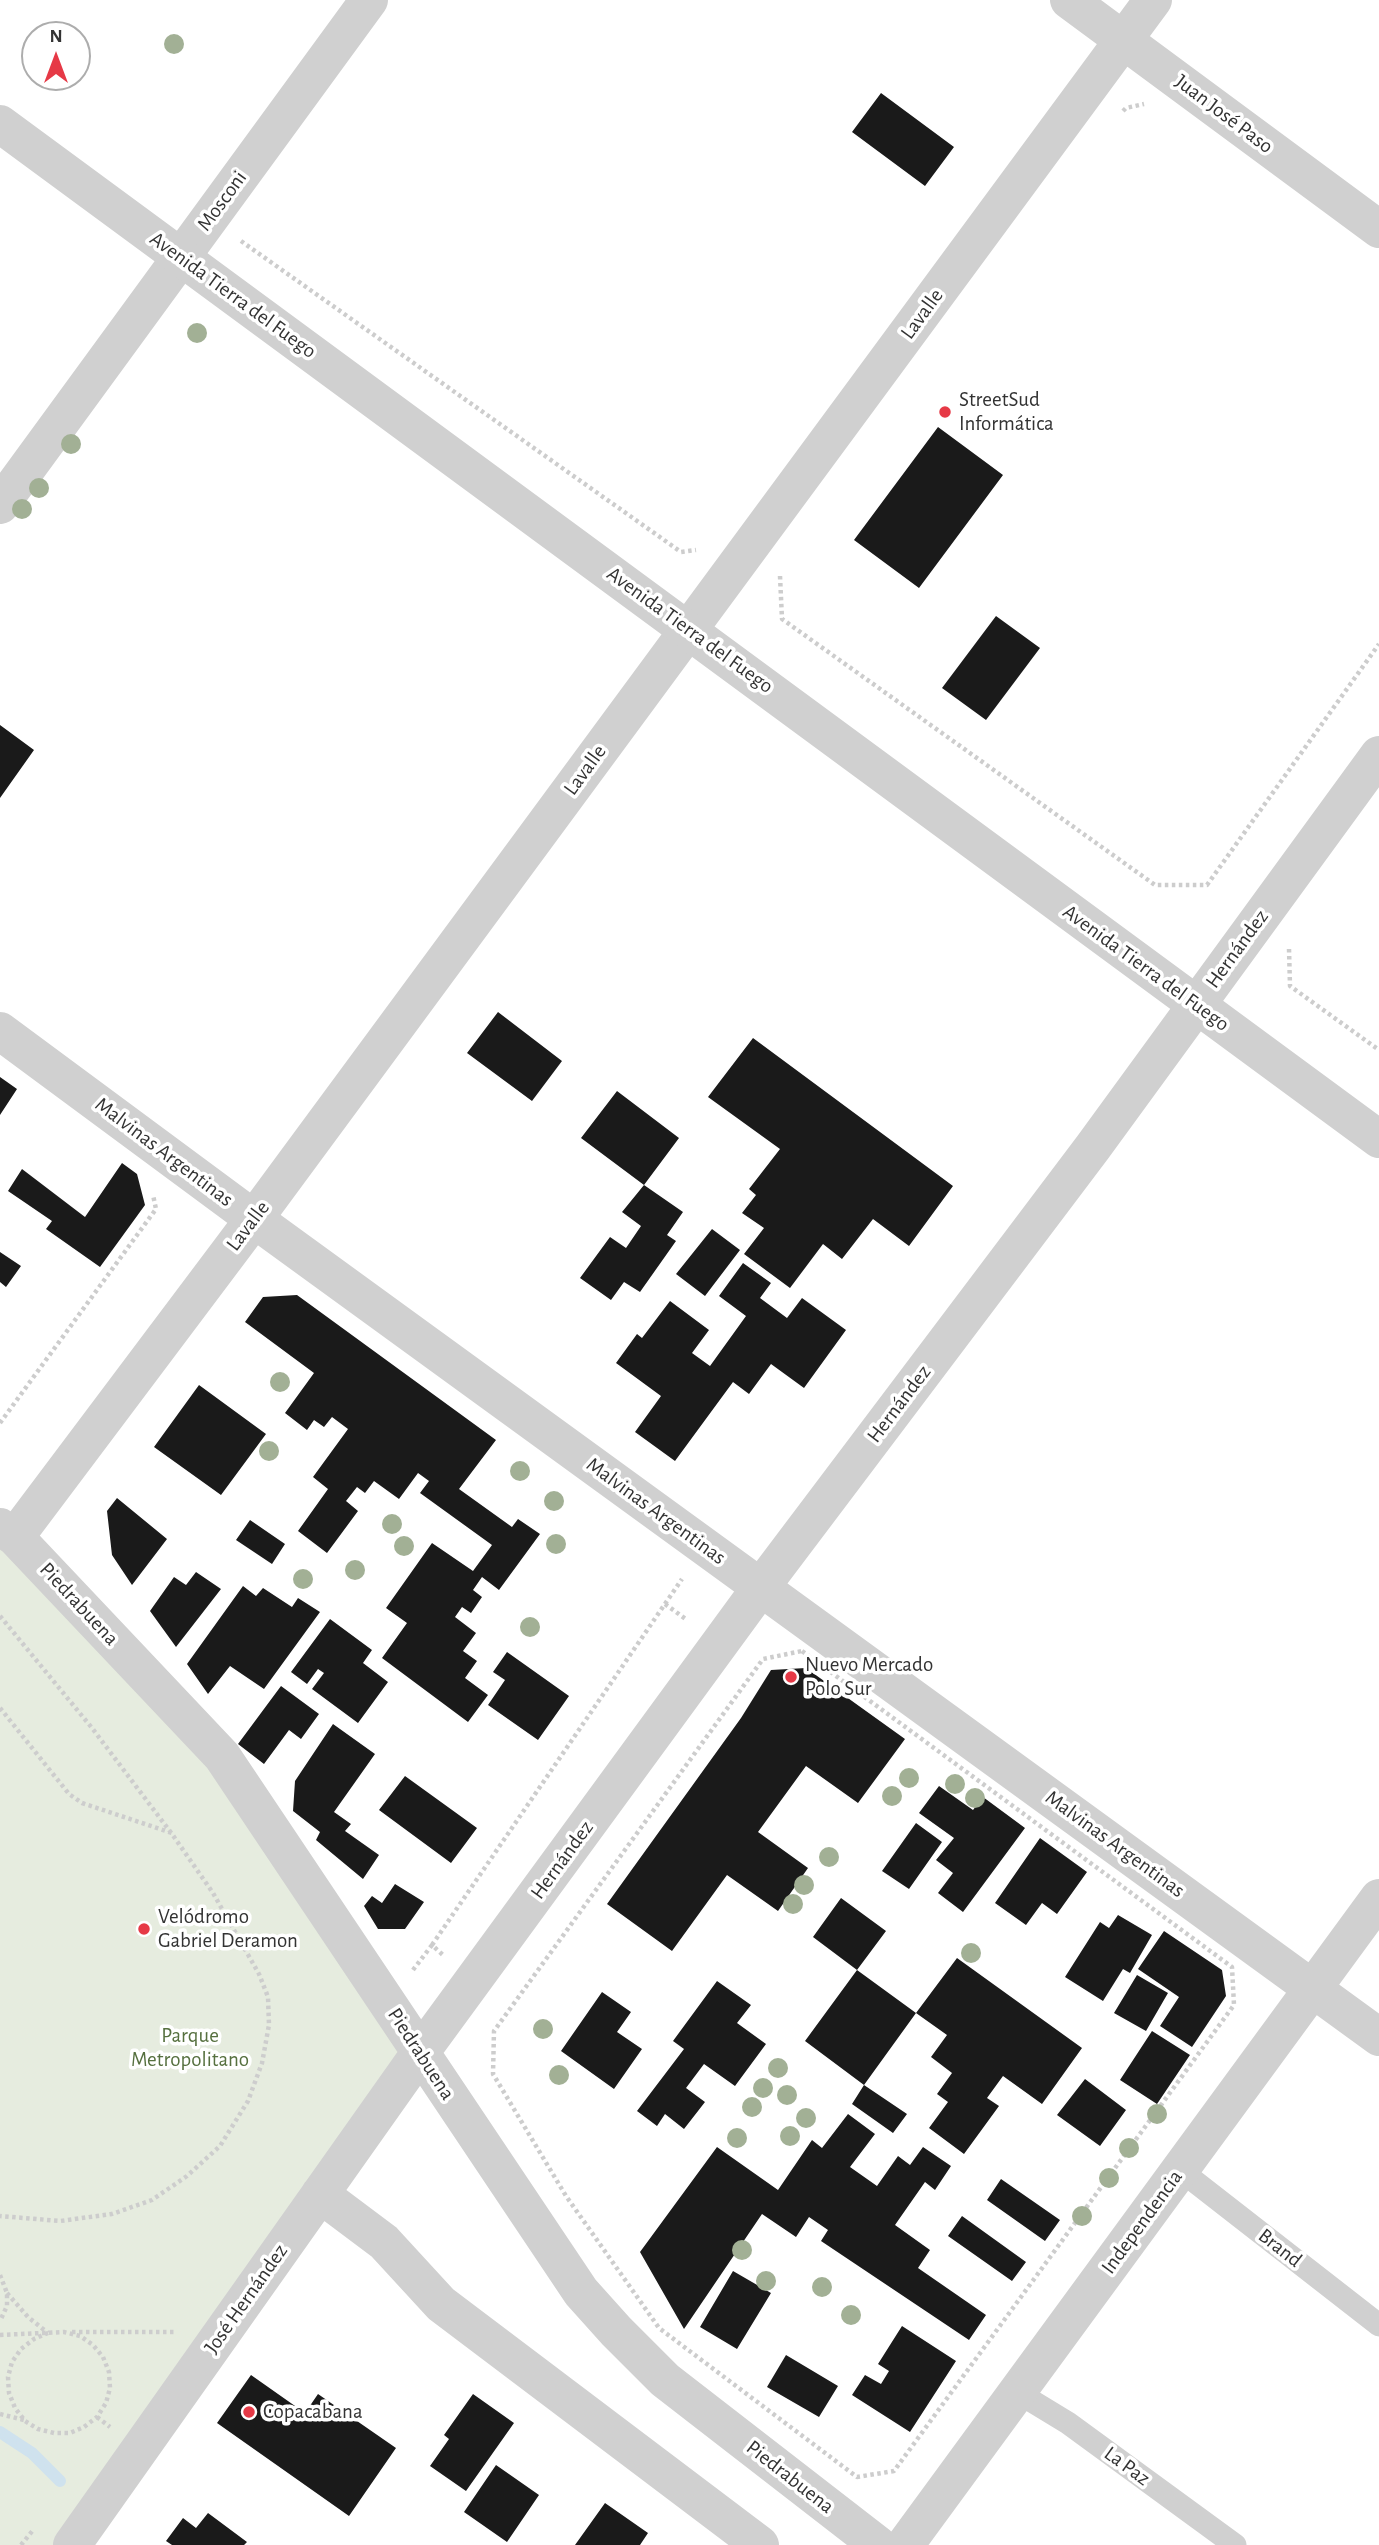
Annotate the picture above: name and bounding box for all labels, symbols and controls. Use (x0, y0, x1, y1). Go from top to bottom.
north arrow (21, 21, 91, 91)
text: N (49, 27, 63, 46)
street label: Juan José Paso (1170, 69, 1278, 159)
street label: Mosconi (192, 166, 252, 236)
street label: Avenida Tierra del Fuego (145, 226, 321, 364)
street label: Lavalle (895, 284, 949, 344)
place label: StreetSud Informática (959, 387, 1054, 437)
marker: StreetSud Informática (937, 404, 953, 420)
street label: Avenida Tierra del Fuego (602, 561, 778, 699)
street label: Lavalle (558, 740, 612, 800)
street label: Avenida Tierra del Fuego (1058, 899, 1234, 1037)
street label: Hernández (1200, 905, 1274, 993)
street label: Malvinas Argentinas (90, 1092, 238, 1212)
street label: Lavalle (221, 1196, 275, 1256)
street label: Hernández (862, 1360, 936, 1448)
street label: Malvinas Argentinas (581, 1452, 731, 1570)
street label: Piedrabuena (34, 1557, 124, 1651)
place label: Nuevo Mercado Polo Sur (805, 1652, 933, 1702)
marker: Nuevo Mercado Polo Sur (783, 1669, 799, 1685)
street label: Malvinas Argentinas (1040, 1785, 1190, 1903)
street label: Hernández (525, 1816, 599, 1904)
place label: Velódromo Gabriel Deramon (158, 1904, 298, 1954)
marker: Velódromo Gabriel Deramon (136, 1921, 152, 1937)
street label: Piedrabuena (382, 2003, 460, 2105)
park label: Parque Metropolitano (131, 2023, 249, 2073)
street label: Independencia (1096, 2165, 1188, 2279)
street label: Brand (1253, 2223, 1307, 2273)
street label: José Hernández (199, 2239, 293, 2359)
place label: Copacabana (263, 2399, 363, 2425)
marker: Copacabana (241, 2404, 257, 2420)
street label: Piedrabuena (741, 2435, 839, 2519)
street label: La Paz (1099, 2441, 1155, 2491)

